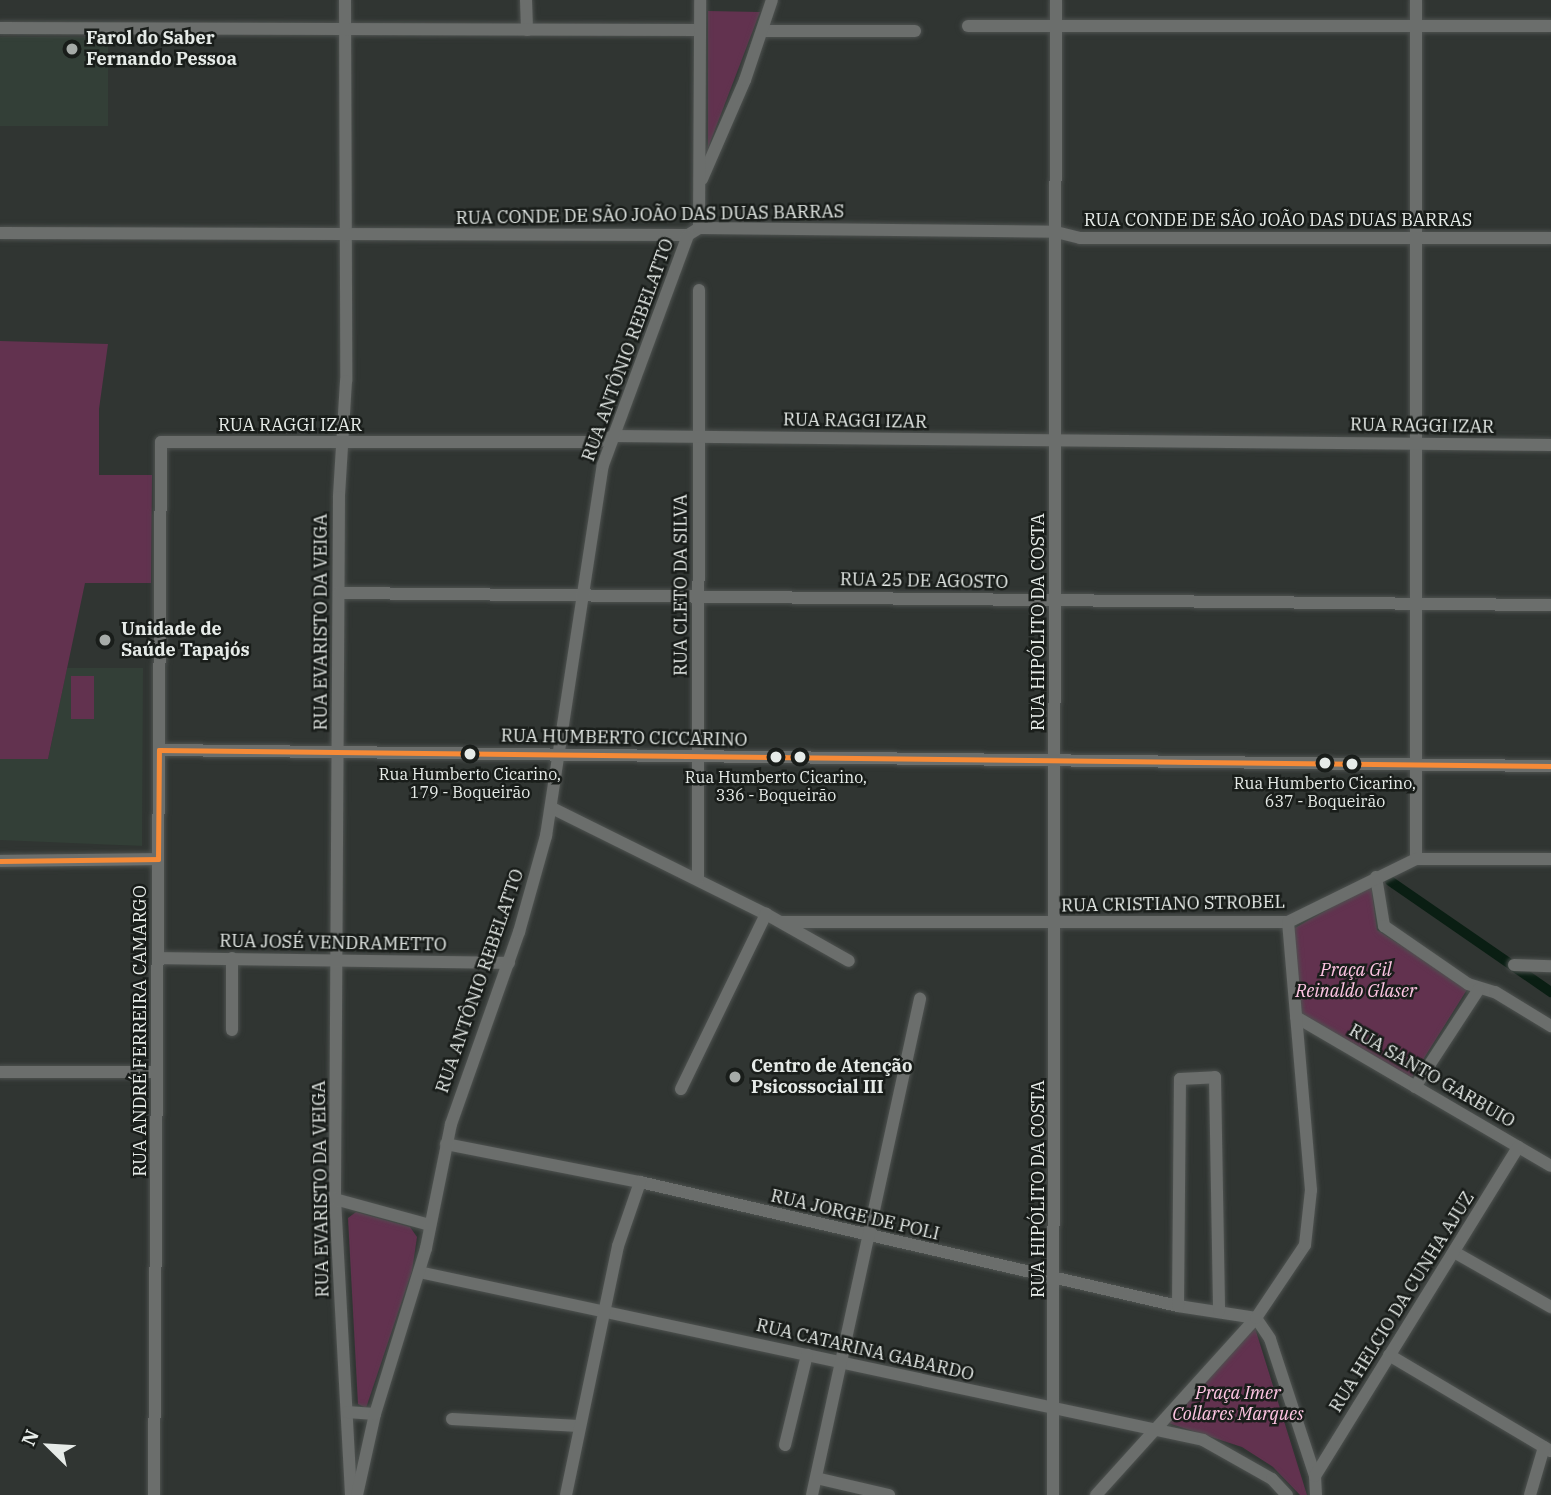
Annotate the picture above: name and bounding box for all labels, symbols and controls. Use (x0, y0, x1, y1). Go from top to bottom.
place label: Farol do Saber Fernando Pessoa (86, 28, 237, 70)
marker: Farol do Saber Fernando Pessoa (64, 41, 80, 57)
street label: RUA CONDE DE SÃO JOÃO DAS DUAS BARRAS (456, 201, 844, 229)
street label: RUA CONDE DE SÃO JOÃO DAS DUAS BARRAS (1084, 209, 1472, 231)
street label: RUA ANTÔNIO REBELATTO (578, 236, 678, 464)
street label: RUA RAGGI IZAR (783, 409, 927, 433)
street label: RUA RAGGI IZAR (218, 414, 362, 436)
street label: RUA RAGGI IZAR (1350, 414, 1494, 438)
street label: RUA CLETO DA SILVA (670, 494, 692, 676)
street label: RUA HIPÓLITO DA COSTA (1027, 513, 1049, 731)
street label: RUA EVARISTO DA VEIGA (310, 514, 332, 730)
street label: RUA 25 DE AGOSTO (840, 569, 1008, 593)
place label: Unidade de Saúde Tapajós (121, 619, 250, 662)
marker: Unidade de Saúde Tapajós (95, 630, 115, 650)
street label: RUA HUMBERTO CICCARINO (501, 725, 747, 751)
marker: Rua Humberto Cicarino, 179 - Boqueirão (463, 747, 477, 761)
marker: Rua Humberto Cicarino, 336 - Boqueirão (769, 750, 783, 764)
unlabelled marker (793, 750, 807, 764)
marker: Rua Humberto Cicarino, 637 - Boqueirão (1318, 756, 1332, 770)
unlabelled marker (1345, 757, 1359, 771)
place label: Rua Humberto Cicarino, 179 - Boqueirão (379, 764, 561, 802)
place label: Rua Humberto Cicarino, 336 - Boqueirão (685, 767, 867, 805)
place label: Rua Humberto Cicarino, 637 - Boqueirão (1234, 773, 1416, 811)
street label: RUA ANTÔNIO REBELATTO (431, 866, 529, 1096)
street label: RUA ANDRÉ FERREIRA CAMARGO (129, 885, 151, 1177)
street label: RUA CRISTIANO STROBEL (1061, 891, 1285, 917)
street label: RUA JOSÉ VENDRAMETTO (219, 930, 447, 956)
park label: Praça Gil Reinaldo Glaser (1295, 960, 1417, 1002)
street label: RUA SANTO GARBUIO (1345, 1020, 1519, 1132)
place label: Centro de Atenção Psicossocial III (751, 1056, 912, 1098)
marker: Centro de Atenção Psicossocial III (725, 1067, 745, 1087)
street label: RUA EVARISTO DA VEIGA (308, 1080, 334, 1298)
street label: RUA HIPÓLITO DA COSTA (1027, 1080, 1049, 1298)
street label: RUA JORGE DE POLI (769, 1185, 941, 1245)
street label: RUA HELCIO DA CUNHA AJUZ (1325, 1188, 1479, 1416)
street label: RUA CATARINA GABARDO (754, 1314, 976, 1386)
park label: Praça Imer Collares Marques (1172, 1383, 1304, 1426)
north arrow (14, 1411, 84, 1481)
text: N (16, 1426, 44, 1449)

